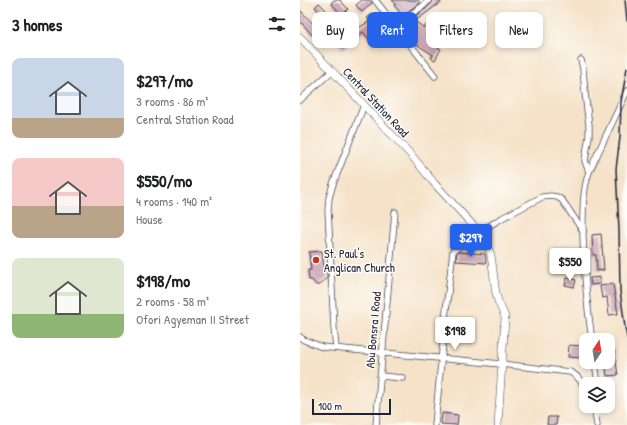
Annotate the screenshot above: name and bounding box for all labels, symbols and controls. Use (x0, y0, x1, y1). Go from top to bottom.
chip: Buy (312, 12, 359, 48)
chip: Rent (367, 12, 418, 48)
chip: Filters (426, 12, 487, 48)
chip: New (495, 12, 543, 48)
text: 3 homes (12, 13, 62, 36)
icon: filters (266, 13, 288, 35)
street label: Central Station Road (339, 63, 413, 141)
text: $297/mo (136, 69, 193, 92)
icon: home (44, 74, 92, 122)
text: 3 rooms · 86 m² (136, 92, 208, 110)
text: Central Station Road (136, 110, 234, 128)
text: $550/mo (136, 169, 192, 192)
icon: home (44, 174, 92, 222)
text: 4 rooms · 140 m² (136, 192, 212, 210)
text: House (136, 210, 163, 228)
pin: $297 (447, 224, 495, 258)
text: $297 (459, 228, 483, 246)
place label: St. Paul's Anglican Church (324, 245, 395, 276)
pin: $550 (546, 248, 594, 282)
text: $550 (558, 252, 582, 270)
marker: St. Paul's Anglican Church (311, 255, 321, 265)
text: $198/mo (136, 269, 190, 292)
icon: home (44, 274, 92, 322)
street label: Abu Bonsra I Road (361, 291, 385, 369)
text: 2 rooms · 58 m² (136, 292, 209, 310)
text: Ofori Agyeman II Street (136, 310, 249, 328)
pin: $198 (431, 317, 479, 351)
text: $198 (444, 321, 466, 339)
north arrow (579, 333, 615, 369)
map controls (579, 333, 615, 413)
button: layers (579, 377, 615, 413)
scale bar (312, 397, 391, 416)
text: 100 m (318, 399, 342, 413)

